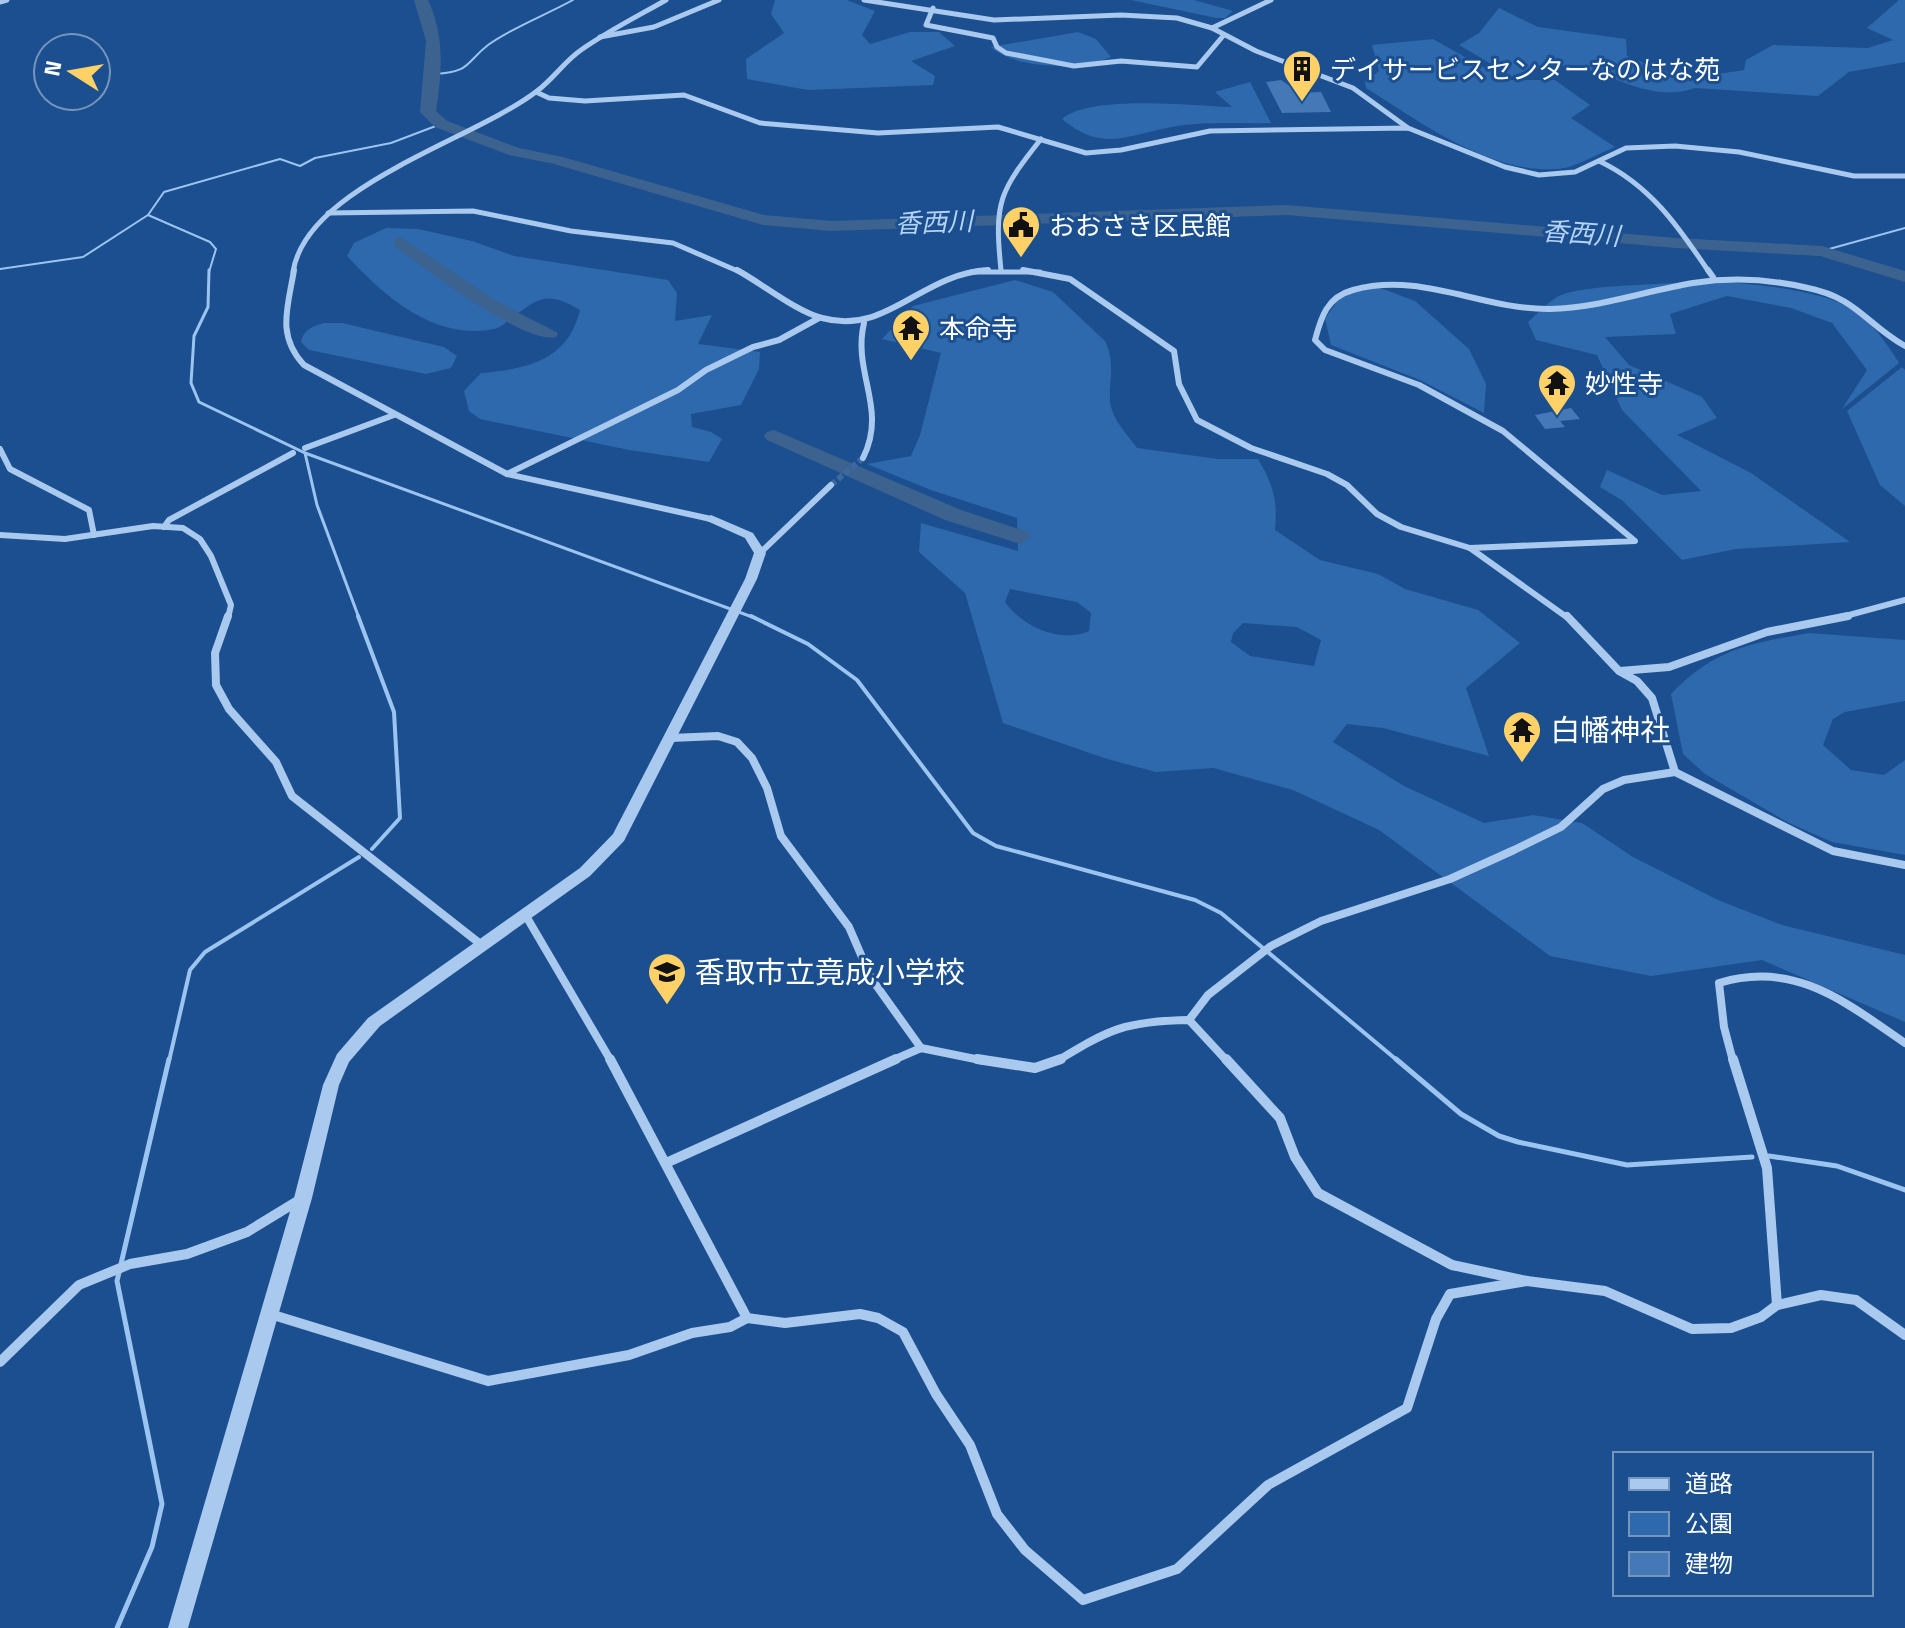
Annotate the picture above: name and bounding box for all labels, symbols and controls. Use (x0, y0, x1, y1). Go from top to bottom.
north arrow (32, 32, 112, 112)
building icon: デイサービスセンターなのはな苑 (1281, 48, 1323, 103)
place label: デイサービスセンターなのはな苑 (1330, 50, 1720, 89)
text: N (34, 57, 71, 79)
water label: 香西川 (894, 201, 977, 243)
public building icon: おおさき区民館 (1000, 204, 1042, 259)
place label: おおさき区民館 (1049, 206, 1231, 245)
water label: 香西川 (1541, 211, 1624, 255)
temple icon: 本命寺 (890, 307, 932, 362)
place label: 本命寺 (939, 309, 1017, 348)
temple icon: 妙性寺 (1536, 362, 1578, 417)
place label: 妙性寺 (1585, 364, 1663, 403)
place label: 白幡神社 (1550, 707, 1670, 753)
temple icon: 白幡神社 (1501, 709, 1543, 764)
place label: 香取市立竟成小学校 (695, 949, 965, 995)
school or university icon: 香取市立竟成小学校 (646, 951, 688, 1006)
legend (1613, 1452, 1873, 1596)
text: 道路 (1685, 1465, 1733, 1501)
text: 公園 (1685, 1505, 1733, 1541)
text: 建物 (1685, 1545, 1733, 1581)

